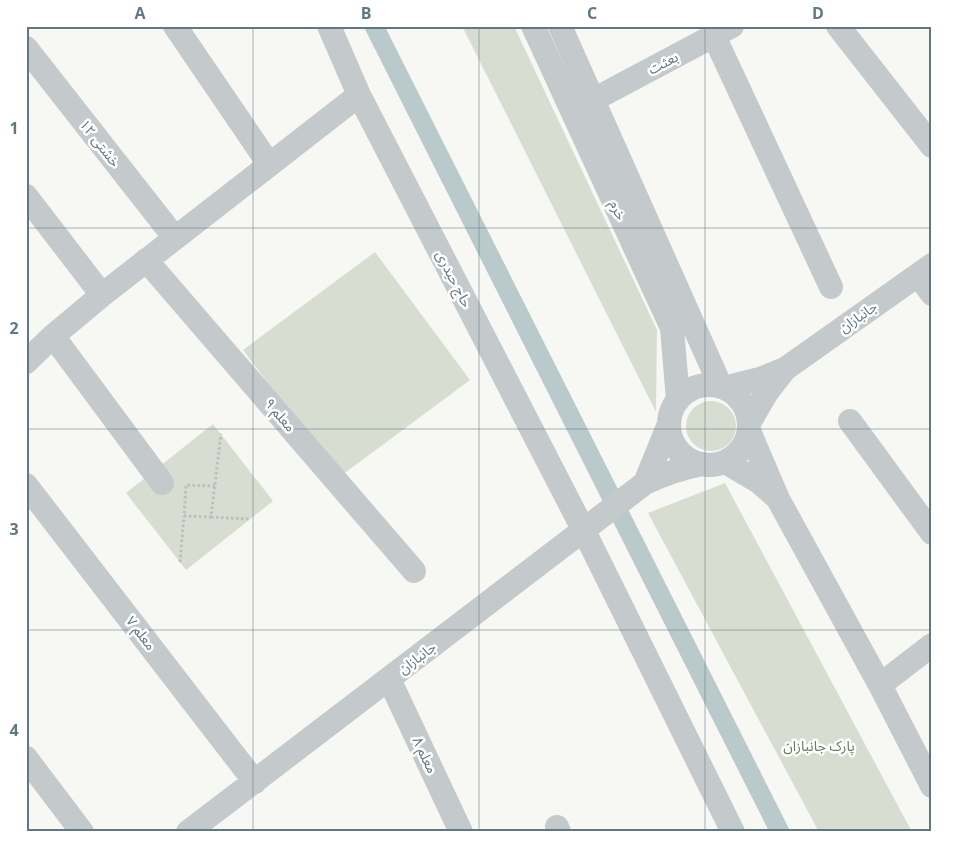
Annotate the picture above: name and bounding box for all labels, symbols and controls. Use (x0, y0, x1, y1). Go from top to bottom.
text: A (134, 2, 146, 24)
text: B (361, 2, 371, 24)
text: C (587, 2, 597, 24)
text: D (812, 2, 824, 24)
street label: بعثت (644, 47, 681, 78)
street label: خشتی ۱۲ (76, 115, 125, 170)
text: 1 (9, 117, 19, 139)
street label: خرم (604, 197, 631, 224)
street label: حاج حیدری (430, 247, 477, 311)
street label: جانبازان (835, 297, 881, 337)
text: 2 (9, 317, 19, 339)
street label: معلم ۹ (259, 394, 300, 437)
text: 3 (9, 518, 19, 540)
street label: معلم ۷ (121, 612, 161, 655)
street label: جانبازان (394, 637, 439, 678)
text: 4 (9, 719, 19, 741)
street label: معلم ۸ (407, 733, 442, 777)
park label: پارک جانبازان (783, 736, 855, 756)

